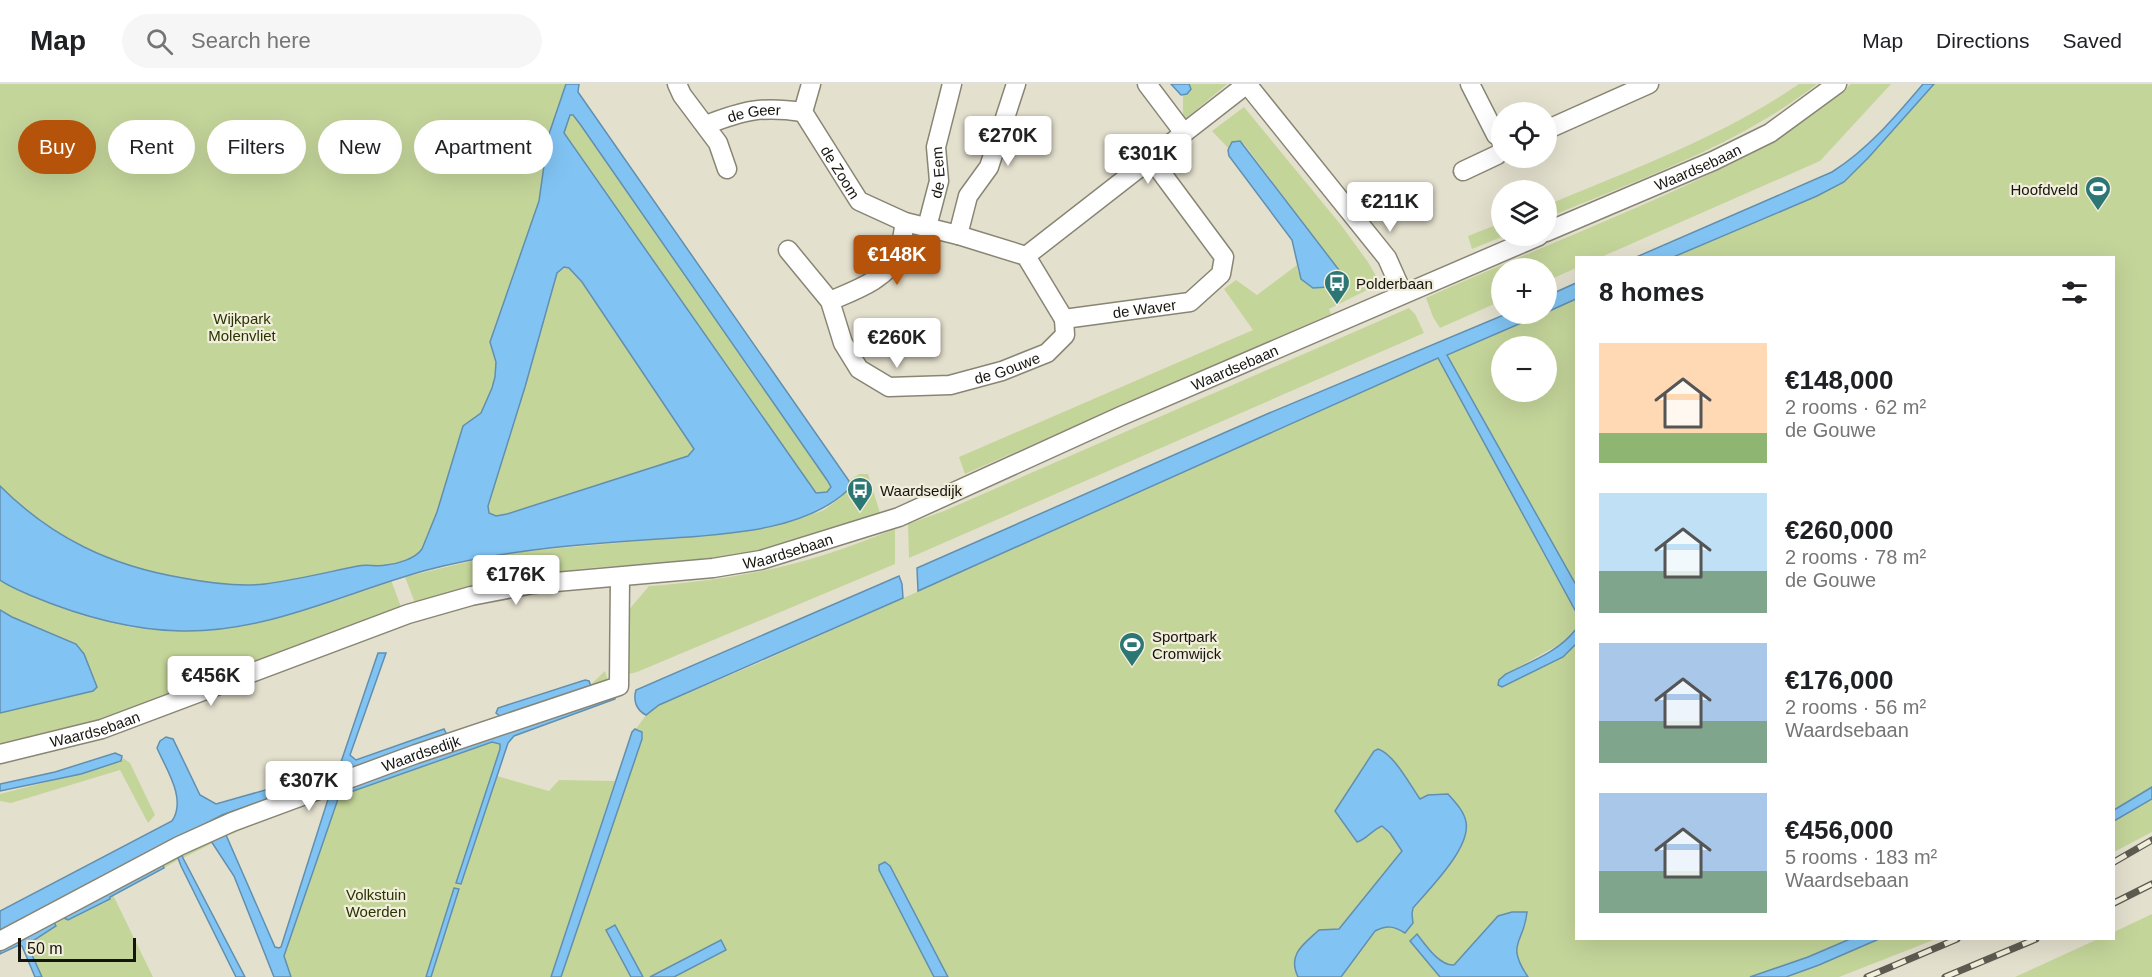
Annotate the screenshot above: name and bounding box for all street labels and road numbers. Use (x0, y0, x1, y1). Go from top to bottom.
street label: de Geer (725, 101, 781, 125)
street label: Waardsebaan (1652, 140, 1744, 193)
street label: de Zoom (818, 142, 864, 202)
street label: de Eem (926, 146, 948, 200)
street label: de Waver (1112, 295, 1177, 321)
street label: Waardsebaan (1189, 341, 1281, 393)
street label: de Gouwe (972, 348, 1042, 387)
street label: Waardsebaan (741, 530, 835, 571)
street label: Waardsebaan (48, 707, 142, 750)
street label: Waardsedijk (379, 731, 463, 774)

